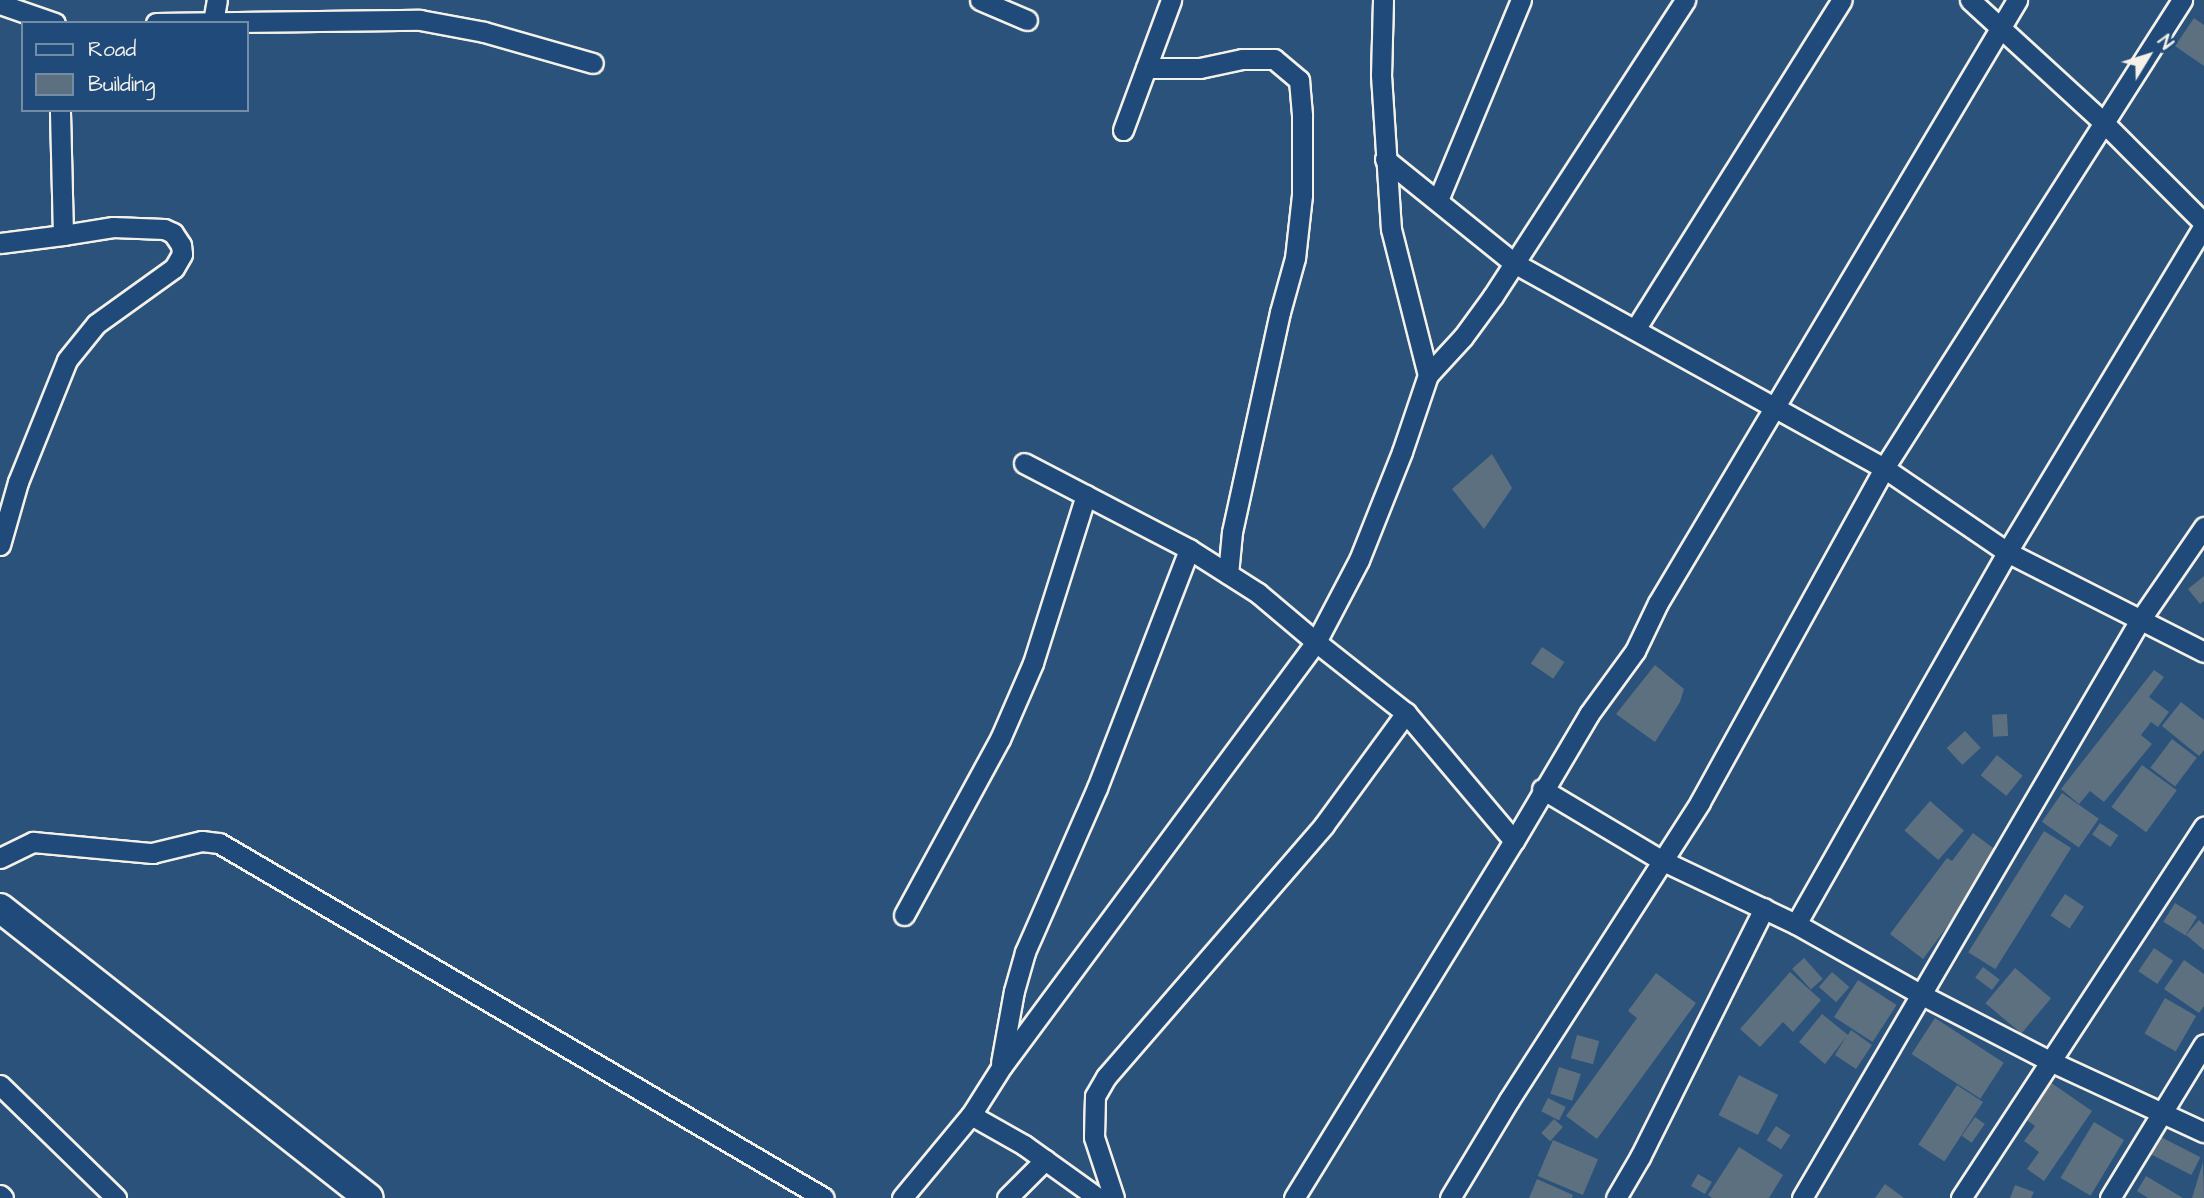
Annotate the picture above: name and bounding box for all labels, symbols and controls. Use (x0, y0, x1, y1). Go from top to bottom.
legend (21, 21, 248, 112)
north arrow (2113, 21, 2183, 91)
text: N (2151, 30, 2179, 56)
text: Road (88, 35, 136, 64)
text: Building (88, 70, 155, 99)

